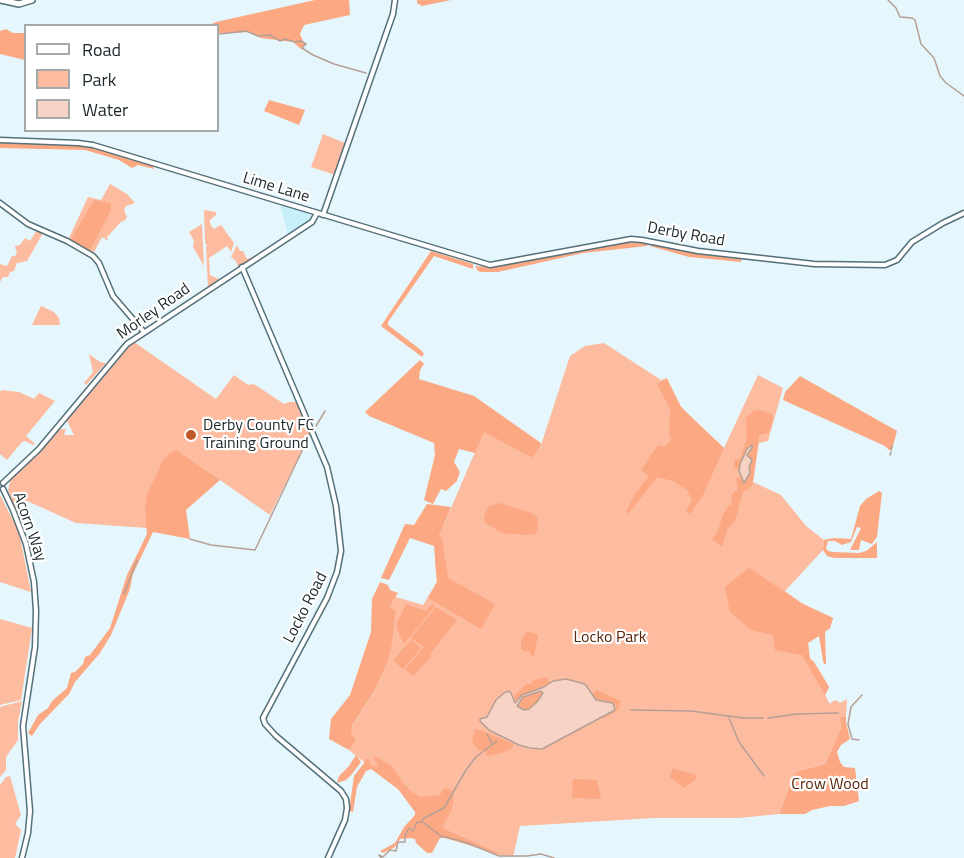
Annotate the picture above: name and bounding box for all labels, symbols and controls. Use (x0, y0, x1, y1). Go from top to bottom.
legend (24, 24, 219, 132)
text: Road (82, 36, 121, 63)
text: Park (82, 66, 116, 93)
text: Water (82, 96, 128, 123)
street label: Lime Lane (240, 169, 312, 207)
street label: Derby Road (646, 219, 726, 251)
street label: Morley Road (114, 280, 194, 344)
place label: Derby County FC Training Ground (203, 416, 314, 454)
marker: Derby County FC Training Ground (184, 428, 198, 442)
street label: Acorn Way (8, 490, 50, 564)
street label: Locko Road (280, 569, 332, 647)
park label: Locko Park (573, 628, 647, 648)
park label: Crow Wood (791, 775, 869, 795)

